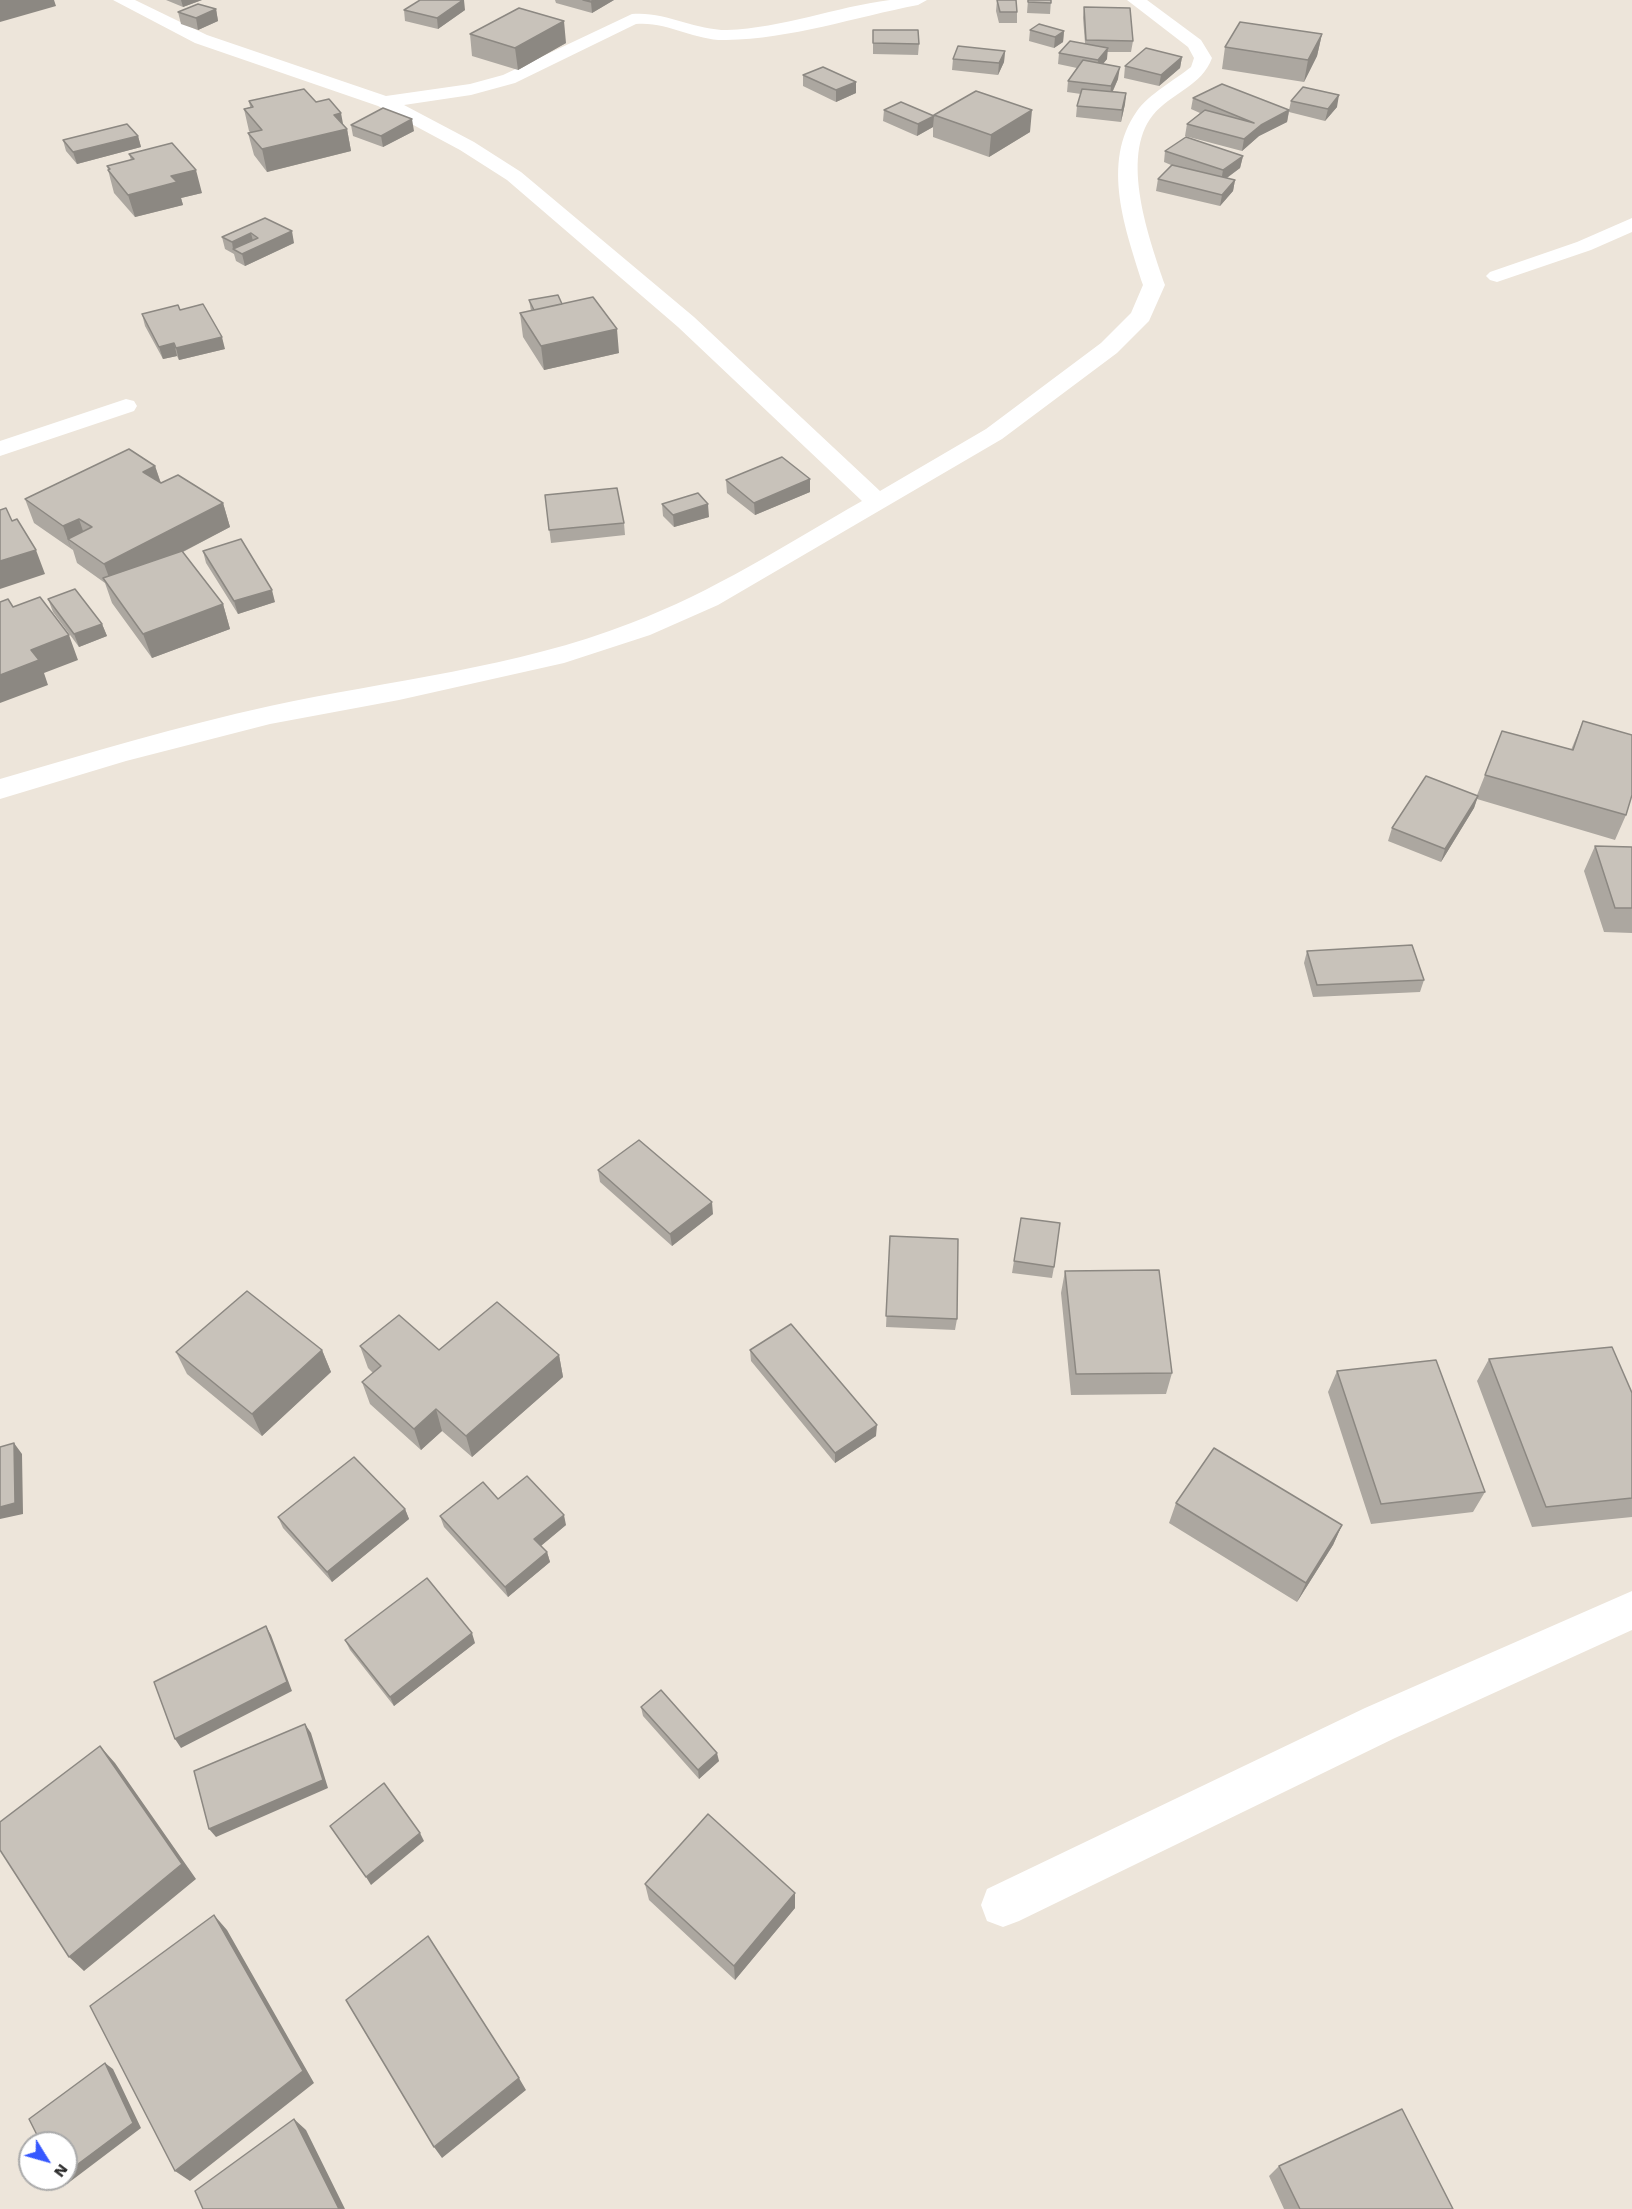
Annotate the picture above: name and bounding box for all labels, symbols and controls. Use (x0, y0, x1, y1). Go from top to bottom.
north arrow (18, 2131, 78, 2191)
text: N (50, 2160, 72, 2181)

